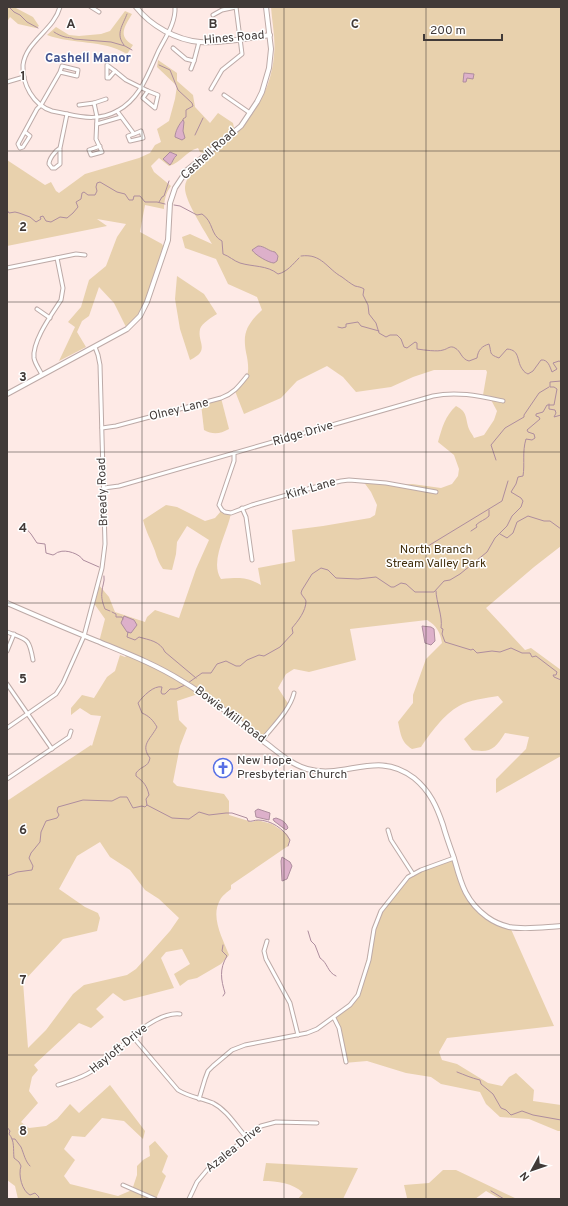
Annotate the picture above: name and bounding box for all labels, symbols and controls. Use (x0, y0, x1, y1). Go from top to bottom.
scale bar (424, 16, 502, 42)
text: A (66, 17, 76, 33)
text: B (209, 17, 218, 33)
text: C (351, 17, 359, 33)
text: 200 m (430, 23, 466, 39)
street label: Hines Road (203, 27, 265, 49)
district label: Cashell Manor (45, 51, 132, 67)
text: 1 (20, 69, 26, 85)
street label: Cashell Road (178, 125, 240, 183)
text: 2 (19, 220, 27, 236)
text: 3 (19, 370, 27, 386)
street label: Olney Lane (148, 395, 210, 425)
street label: Ridge Drive (271, 418, 335, 450)
street label: Bready Road (94, 457, 112, 527)
street label: Kirk Lane (284, 474, 338, 504)
text: 4 (19, 521, 27, 537)
park label: North Branch Stream Valley Park (386, 542, 486, 572)
text: 5 (19, 672, 27, 688)
street label: Bowie Mill Road (191, 683, 269, 747)
place label: New Hope Presbyterian Church (237, 753, 347, 783)
church icon: New Hope Presbyterian Church (212, 757, 234, 779)
text: 6 (19, 823, 27, 839)
text: 7 (20, 973, 27, 989)
street label: Hayloft Drive (87, 1021, 151, 1077)
street label: Azalea Drive (203, 1122, 265, 1176)
text: 8 (19, 1124, 27, 1140)
north arrow (512, 1150, 552, 1190)
text: N (517, 1168, 533, 1183)

